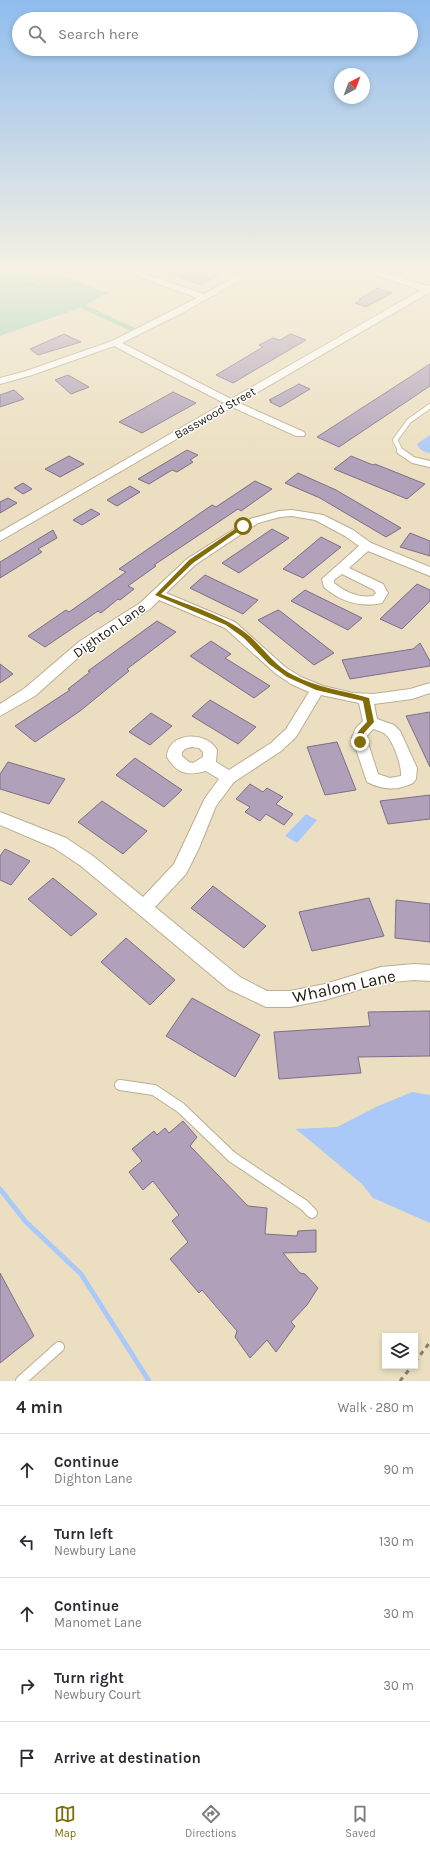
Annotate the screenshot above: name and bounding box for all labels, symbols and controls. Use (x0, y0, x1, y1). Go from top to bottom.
search box (12, 12, 418, 56)
icon: search (26, 23, 48, 45)
text: Search here (58, 25, 139, 43)
north arrow (334, 68, 370, 104)
street label: Basswood Street (172, 384, 258, 442)
route start (234, 517, 252, 535)
street label: Dighton Lane (70, 599, 149, 662)
route end (351, 733, 369, 751)
street label: Whalom Lane (291, 965, 397, 1007)
map controls (382, 1333, 418, 1369)
button: layers (382, 1333, 418, 1369)
text: 4 min (16, 1397, 63, 1417)
text: Walk · 280 m (338, 1400, 414, 1415)
text: Continue (54, 1453, 119, 1471)
icon: ahead (16, 1459, 38, 1481)
text: 90 m (383, 1462, 414, 1477)
text: Dighton Lane (54, 1471, 132, 1486)
text: Turn left (54, 1525, 113, 1543)
icon: left (16, 1531, 38, 1553)
text: 130 m (379, 1534, 414, 1549)
text: Newbury Lane (54, 1543, 136, 1558)
text: Continue (54, 1597, 119, 1615)
icon: ahead (16, 1603, 38, 1625)
text: 30 m (383, 1606, 414, 1621)
text: Manomet Lane (54, 1615, 142, 1630)
text: Turn right (54, 1669, 124, 1687)
icon: right (16, 1675, 38, 1697)
text: 30 m (383, 1678, 414, 1693)
text: Newbury Court (54, 1687, 141, 1702)
icon: arrive (16, 1747, 38, 1769)
text: Arrive at destination (54, 1749, 201, 1767)
tab: Map (54, 1803, 76, 1840)
tab: Directions (185, 1803, 237, 1840)
tab: Saved (345, 1803, 376, 1840)

